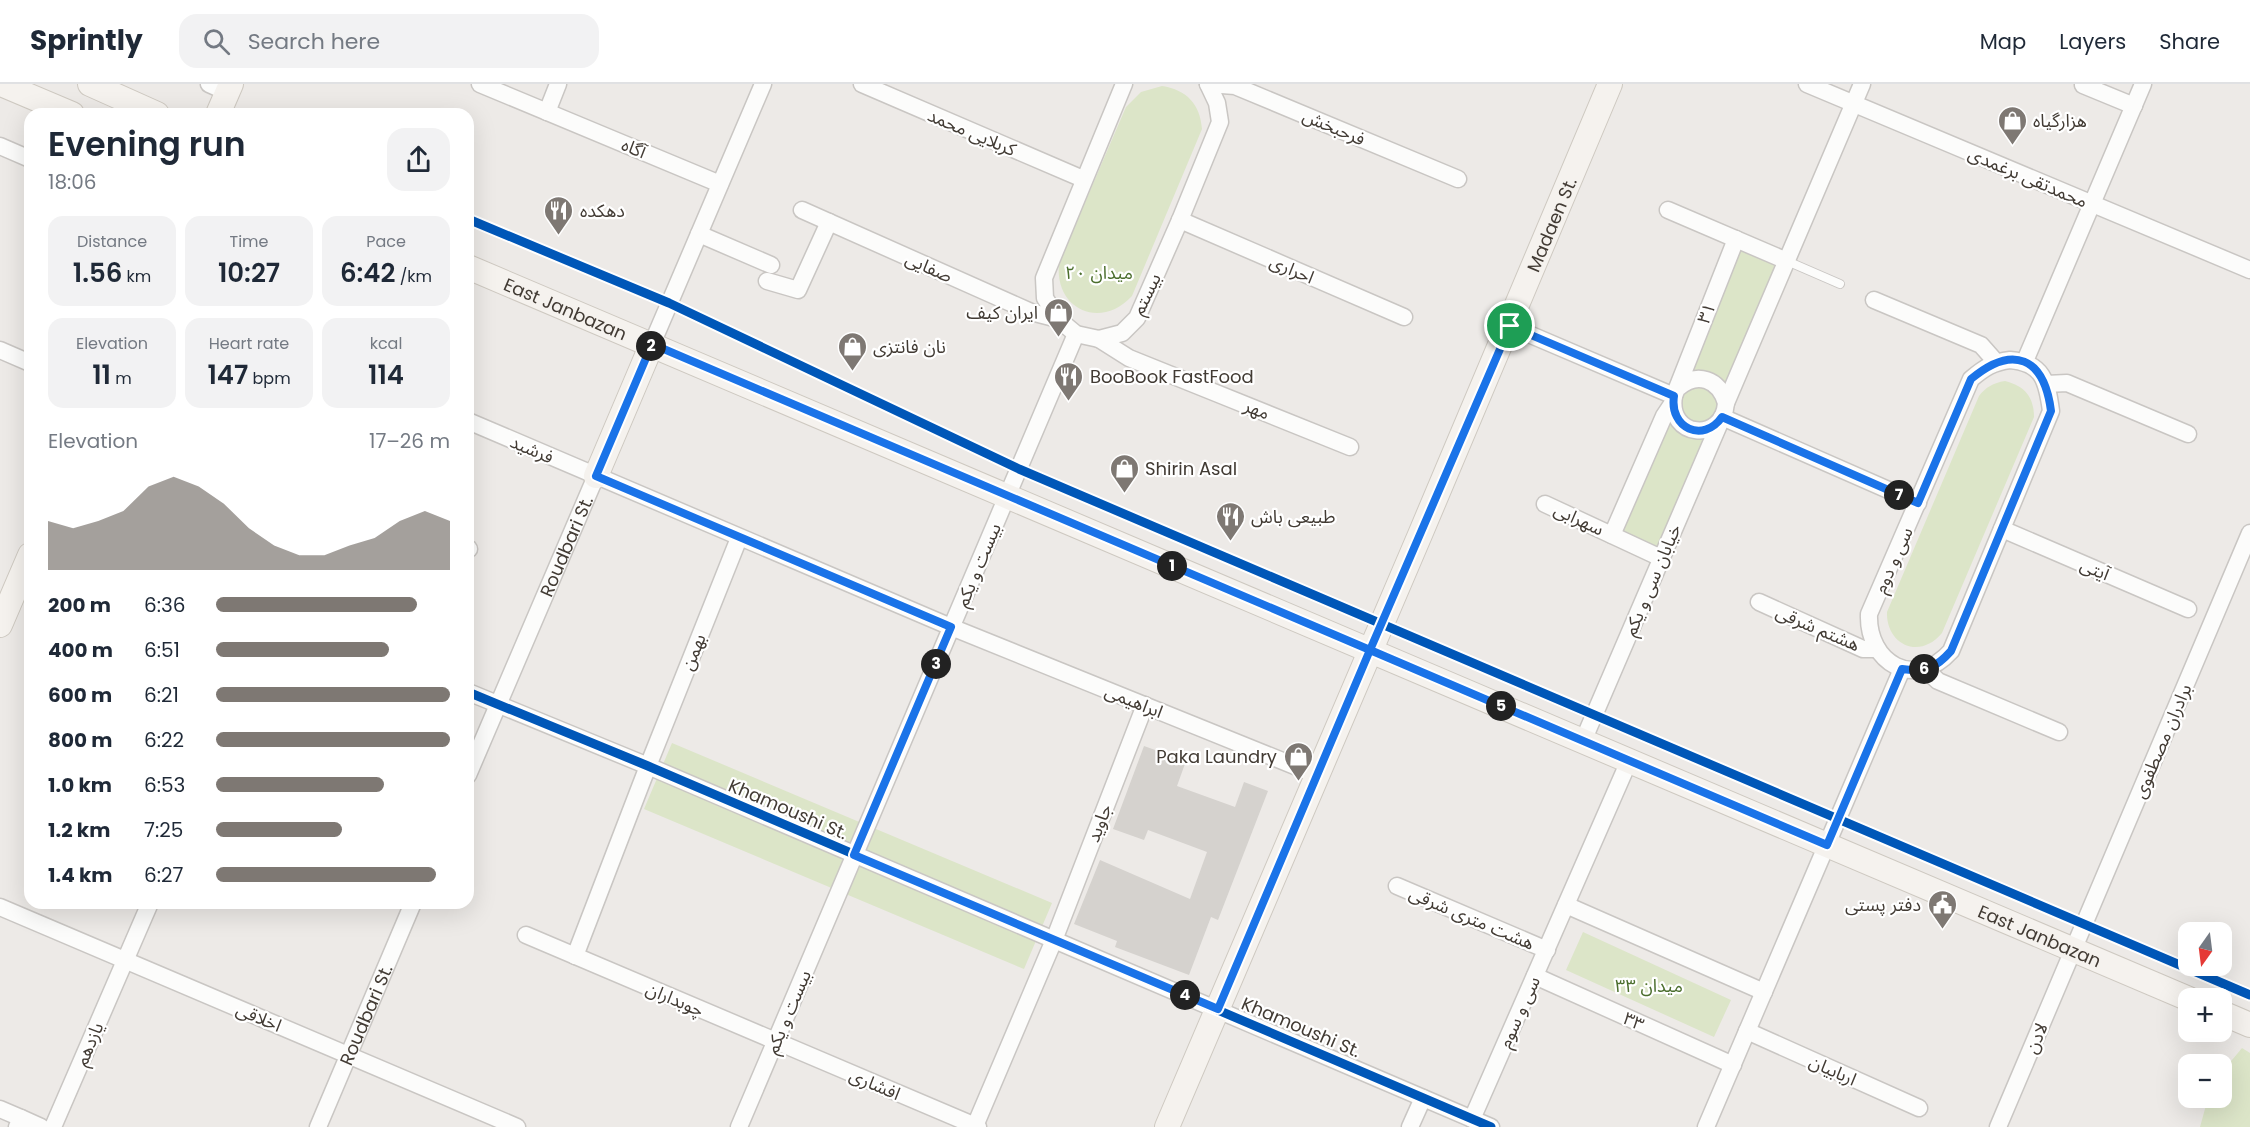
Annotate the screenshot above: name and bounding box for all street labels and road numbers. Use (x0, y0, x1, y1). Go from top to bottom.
street label: کربلایی محمد (924, 102, 1021, 162)
street label: فرحبخش (1299, 103, 1369, 151)
street label: آگاه (618, 132, 651, 165)
street label: محمدتقی برغمدی (1964, 141, 2092, 213)
street label: Madaen St. (1520, 173, 1582, 276)
street label: صفایی (902, 246, 956, 288)
street label: احراری (1266, 248, 1318, 290)
street label: بیستم (1125, 269, 1168, 320)
street label: East Janbazan (500, 271, 631, 346)
street label: ۳۱ (1691, 299, 1721, 327)
street label: مهر (1239, 392, 1274, 425)
street label: فرشید (506, 429, 558, 469)
street label: Roudbari St. (533, 492, 599, 600)
street label: سهرابی (1550, 497, 1608, 541)
street label: بیست و یکم (949, 519, 1008, 611)
street label: خیابان سی و یکم (1617, 520, 1688, 640)
street label: سی و دوم (1867, 523, 1921, 598)
street label: آیتی (2077, 552, 2114, 587)
street label: هشتم شرقی (1772, 599, 1864, 658)
street label: بهمن (674, 630, 712, 674)
street label: ابراهیمی (1101, 678, 1167, 724)
street label: برادران مصطفوی (2127, 680, 2197, 802)
street label: Khamoushi St. (725, 773, 851, 845)
street label: جاوید (1080, 800, 1118, 846)
street label: هشت متری شرقی (1405, 880, 1539, 956)
street label: East Janbazan (1974, 898, 2105, 973)
street label: Roudbari St. (333, 960, 398, 1069)
street label: بیست و یکم (759, 966, 818, 1058)
street label: سی و سوم (1492, 972, 1548, 1053)
street label: چوبداران (642, 976, 708, 1022)
street label: Khamoushi St. (1238, 991, 1364, 1063)
street label: اخلاقی (232, 996, 286, 1038)
street label: ۳۳ (1620, 1005, 1648, 1037)
street label: یازدهم (69, 1018, 110, 1070)
street label: لادن (2018, 1019, 2054, 1057)
street label: اربابیان (1805, 1049, 1861, 1091)
street label: افشاری (846, 1062, 904, 1106)

